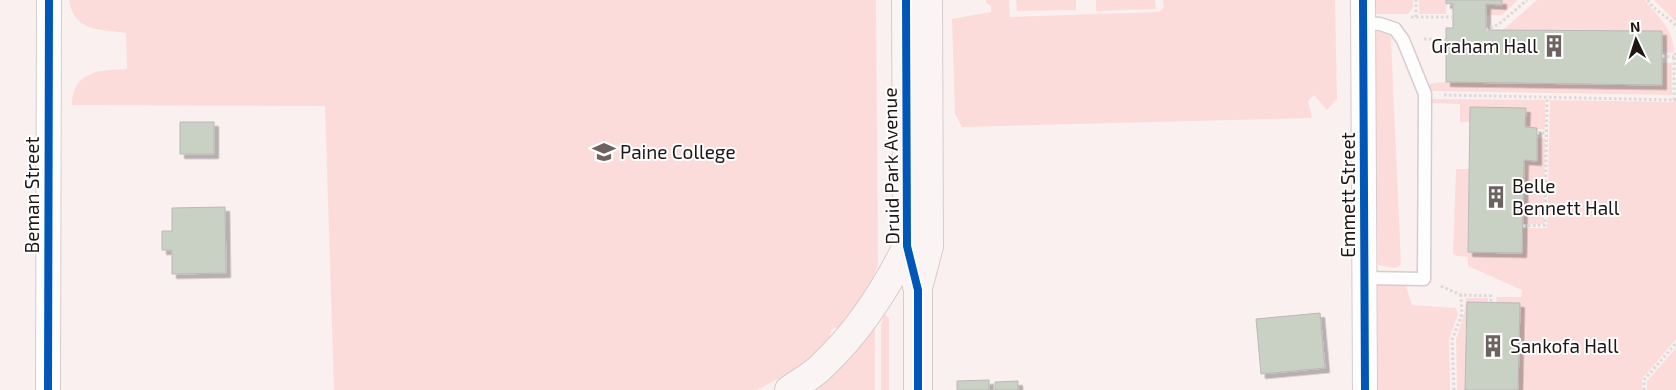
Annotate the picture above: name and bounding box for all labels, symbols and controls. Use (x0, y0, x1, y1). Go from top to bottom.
north arrow (1611, 15, 1661, 65)
text: N (1629, 18, 1641, 35)
building icon: Graham Hall (1541, 33, 1567, 59)
place label: Graham Hall (1431, 34, 1538, 57)
street label: Druid Park Avenue (878, 87, 903, 245)
street label: Emmett Street (1336, 132, 1359, 258)
street label: Beman Street (20, 136, 43, 254)
school or university icon: Paine College (591, 139, 617, 165)
place label: Paine College (620, 140, 736, 163)
place label: Belle Bennett Hall (1512, 174, 1620, 219)
building icon: Belle Bennett Hall (1483, 184, 1509, 210)
building icon: Sankofa Hall (1480, 333, 1506, 359)
place label: Sankofa Hall (1510, 334, 1619, 357)

